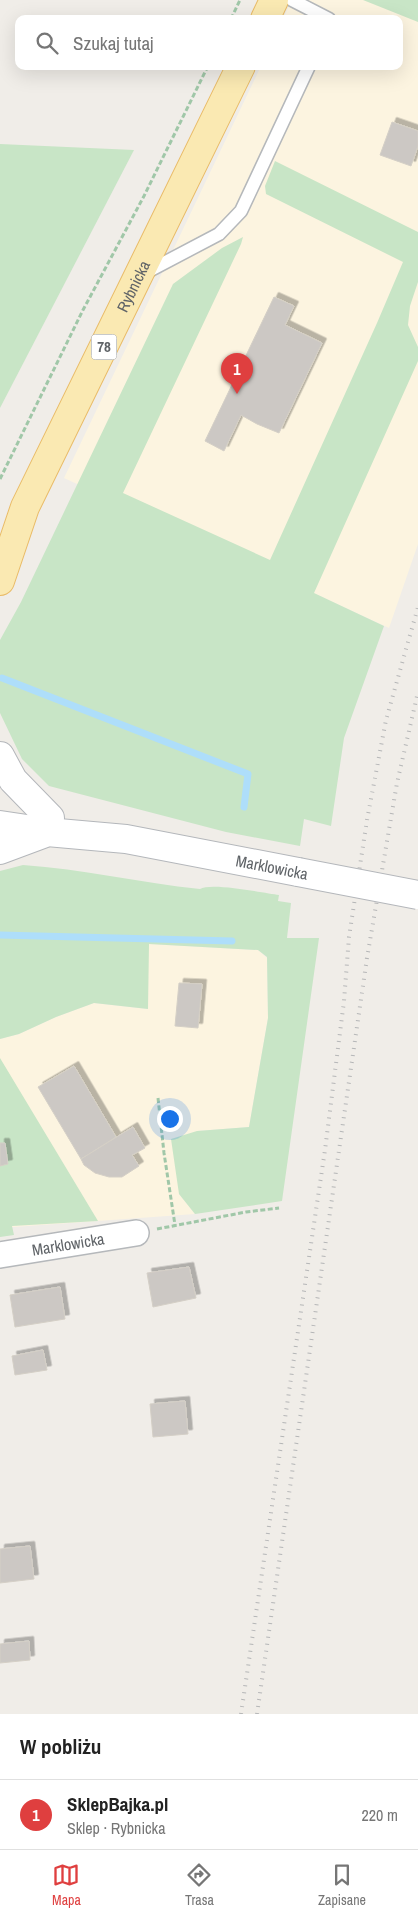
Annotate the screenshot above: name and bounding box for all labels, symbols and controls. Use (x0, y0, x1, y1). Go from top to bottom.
search box (15, 15, 403, 70)
icon: search (33, 29, 61, 57)
text: Szukaj tutaj (73, 30, 154, 56)
street label: Rybnicka (111, 256, 155, 316)
road number: 78 (92, 334, 116, 360)
pin: 1 (221, 353, 253, 394)
street label: Marklowicka (234, 849, 311, 885)
your location (157, 1106, 183, 1132)
street label: Marklowicka (30, 1227, 107, 1261)
text: W pobliżu (20, 1732, 101, 1761)
text: SklepBajka.pl (67, 1791, 168, 1817)
text: 1 (32, 1804, 40, 1826)
text: 220 m (362, 1804, 398, 1826)
text: Sklep · Rybnicka (67, 1817, 165, 1839)
tab: Mapa (52, 1861, 81, 1909)
tab: Trasa (185, 1861, 214, 1909)
tab: Zapisane (318, 1861, 366, 1909)

